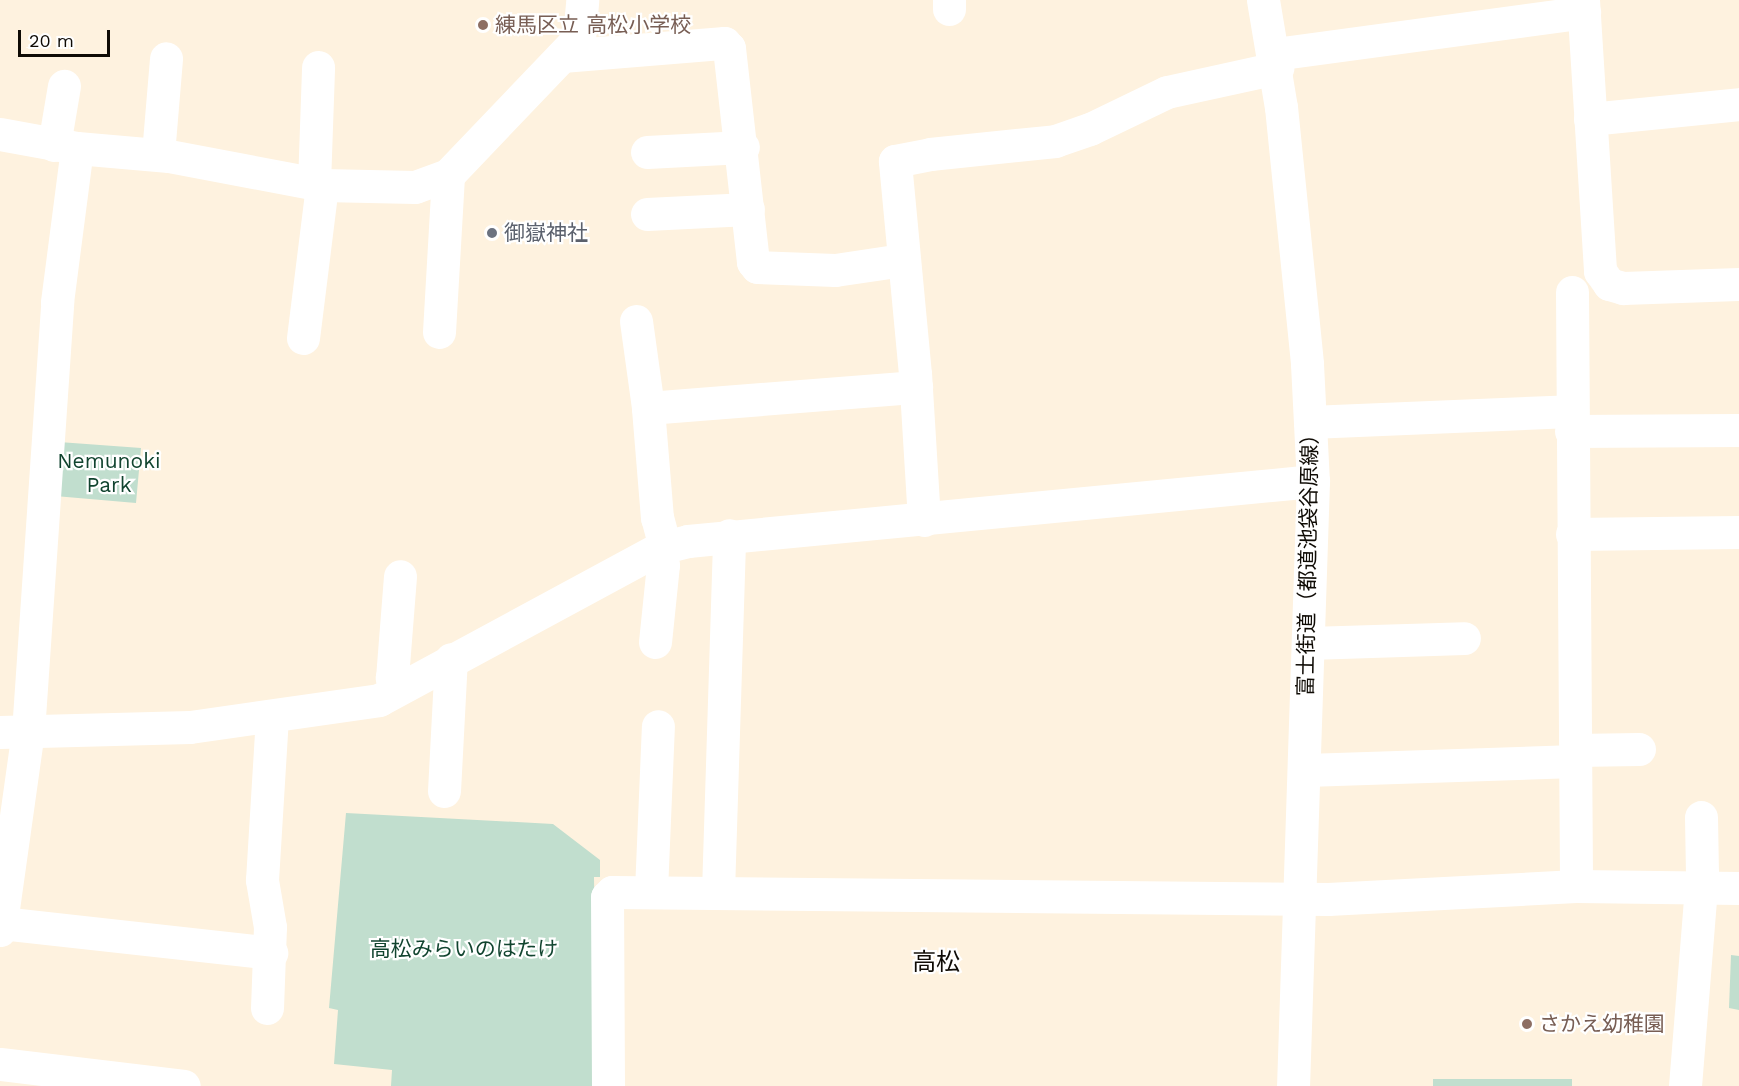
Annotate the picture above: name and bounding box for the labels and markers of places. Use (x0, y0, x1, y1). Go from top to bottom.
place label: 練馬区立 高松小学校 (495, 12, 691, 38)
marker: 練馬区立 高松小学校 (476, 18, 490, 32)
place label: 御嶽神社 (504, 220, 588, 246)
marker: 御嶽神社 (485, 226, 499, 240)
place label: さかえ幼稚園 (1539, 1011, 1665, 1037)
marker: さかえ幼稚園 (1520, 1017, 1534, 1031)

